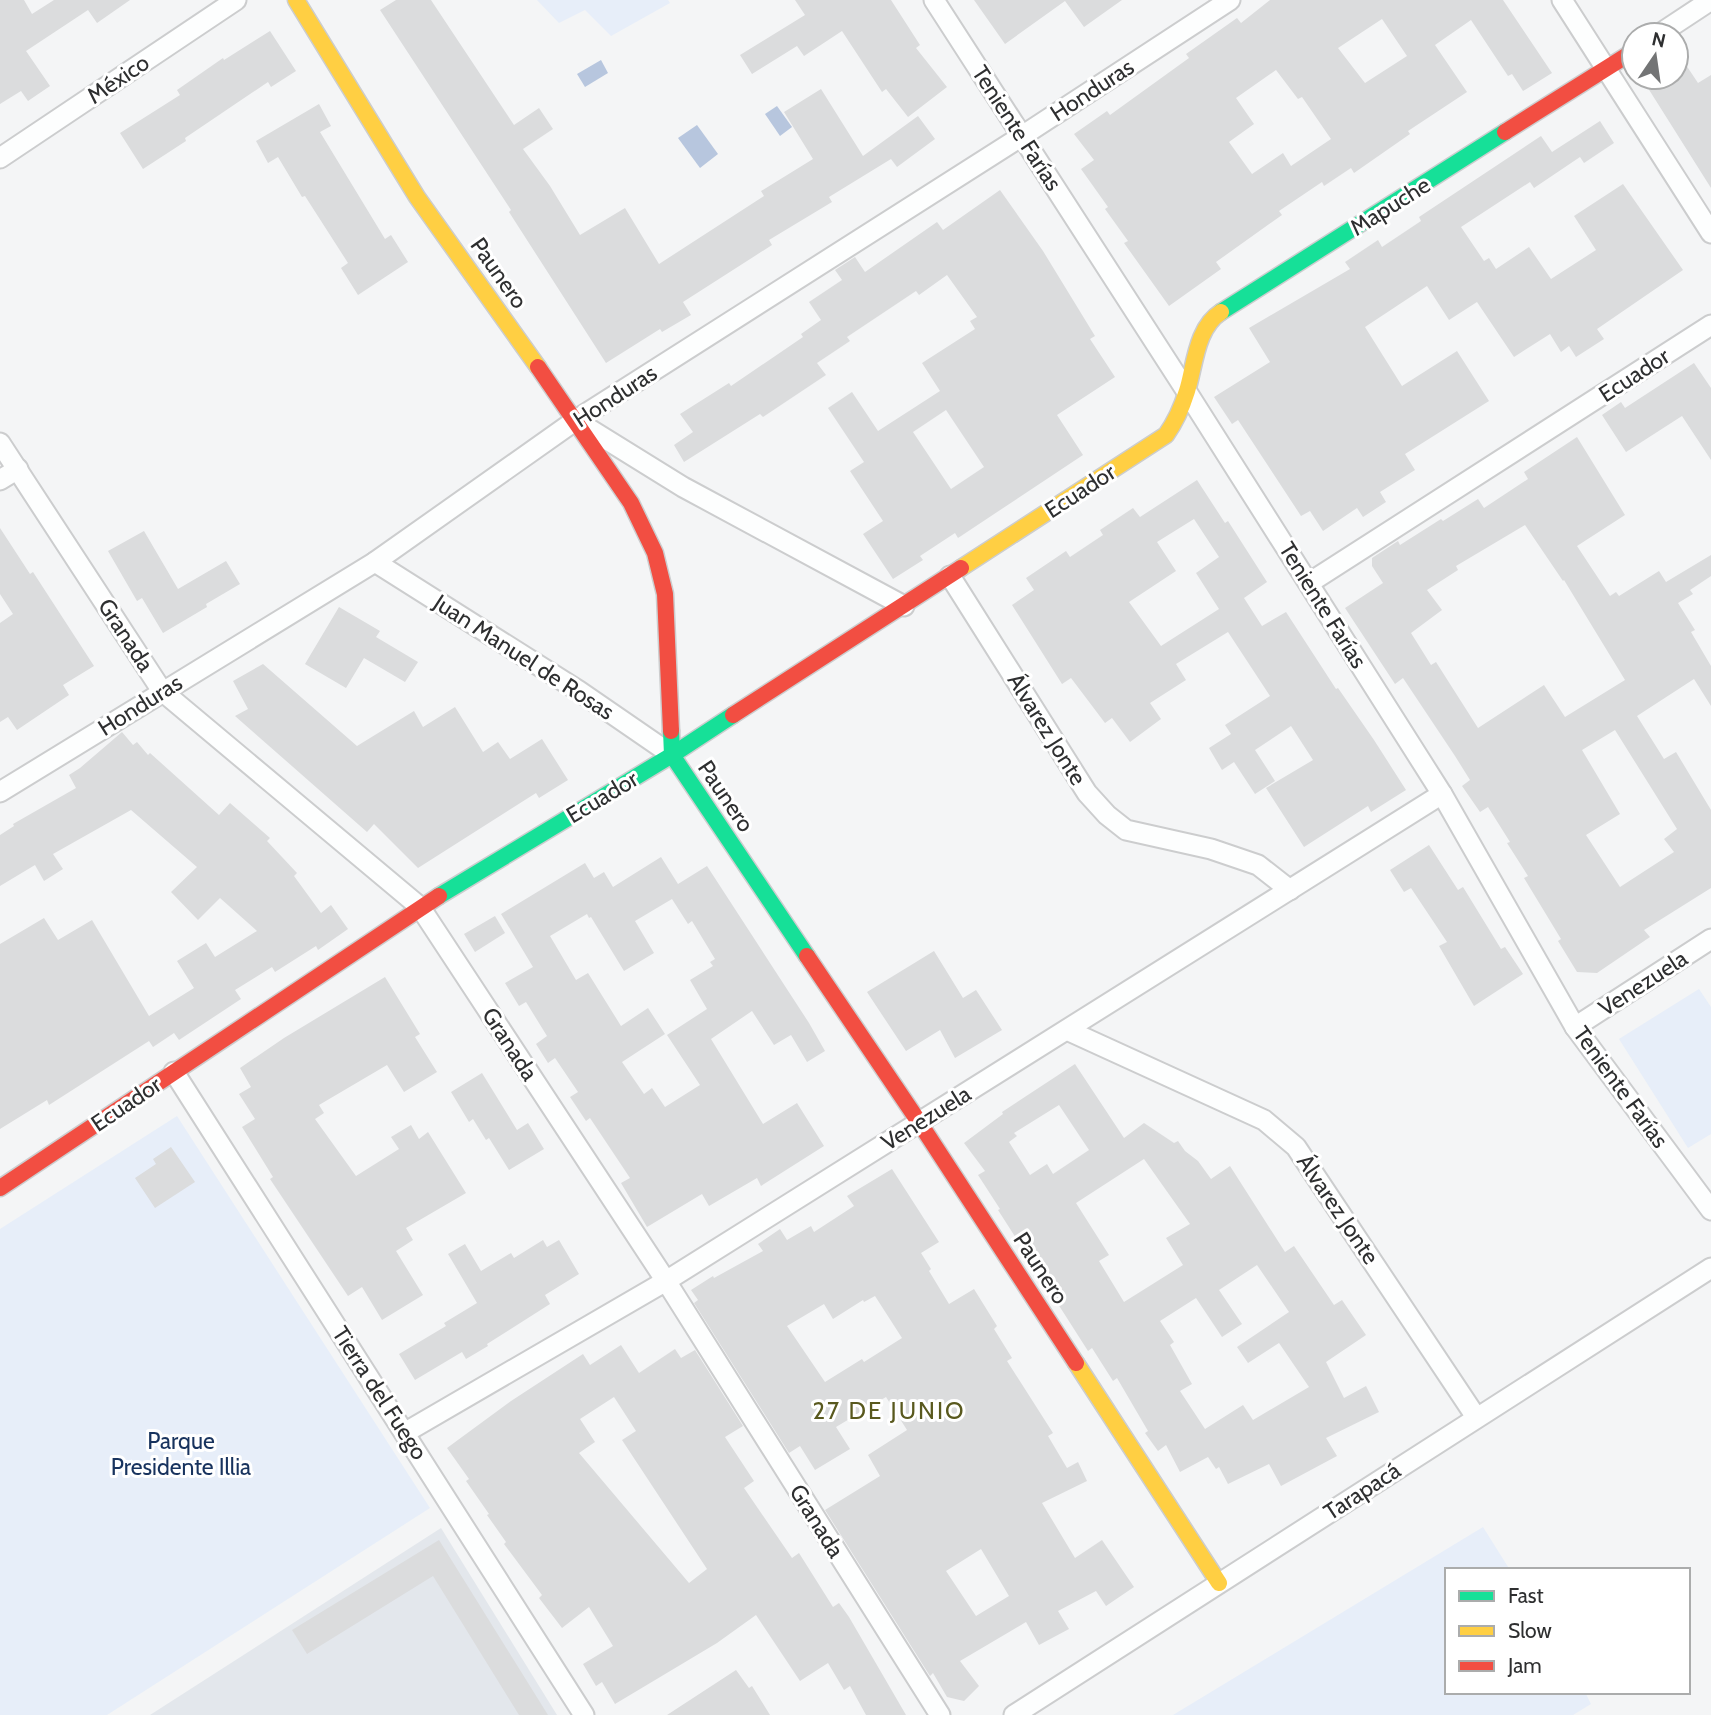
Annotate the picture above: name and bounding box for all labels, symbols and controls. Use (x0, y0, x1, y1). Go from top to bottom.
north arrow (1620, 21, 1690, 91)
text: N (1650, 27, 1668, 53)
street label: México (82, 48, 154, 110)
street label: Honduras (1045, 53, 1139, 127)
street label: Teniente Farías (966, 60, 1068, 196)
street label: Mapuche (1345, 170, 1435, 241)
street label: Paunero (465, 232, 533, 314)
street label: Ecuador (1593, 341, 1675, 408)
street label: Honduras (568, 359, 662, 433)
street label: Ecuador (1039, 457, 1121, 524)
street label: Teniente Farías (1273, 537, 1373, 673)
street label: Juan Manuel de Rosas (428, 588, 619, 726)
street label: Granada (92, 593, 160, 677)
street label: Álvarez Jonte (1002, 667, 1093, 790)
street label: Honduras (93, 668, 187, 742)
street label: Paunero (692, 755, 760, 837)
street label: Ecuador (561, 764, 644, 829)
street label: Venezuela (1593, 944, 1693, 1022)
street label: Granada (476, 1002, 544, 1086)
street label: Teniente Farías (1568, 1021, 1674, 1153)
street label: Ecuador (86, 1070, 167, 1138)
street label: Venezuela (876, 1080, 976, 1156)
street label: Álvarez Jonte (1291, 1148, 1386, 1269)
street label: Paunero (1007, 1227, 1075, 1309)
street label: Tierra del Fuego (326, 1321, 434, 1465)
district label: 27 DE JUNIO (812, 1396, 966, 1425)
park label: Parque Presidente Illia (111, 1427, 251, 1481)
street label: Tarapacá (1319, 1456, 1405, 1526)
street label: Granada (784, 1479, 850, 1563)
legend (1445, 1568, 1690, 1694)
text: Fast (1508, 1583, 1544, 1608)
text: Slow (1508, 1618, 1552, 1643)
text: Jam (1507, 1653, 1542, 1678)

